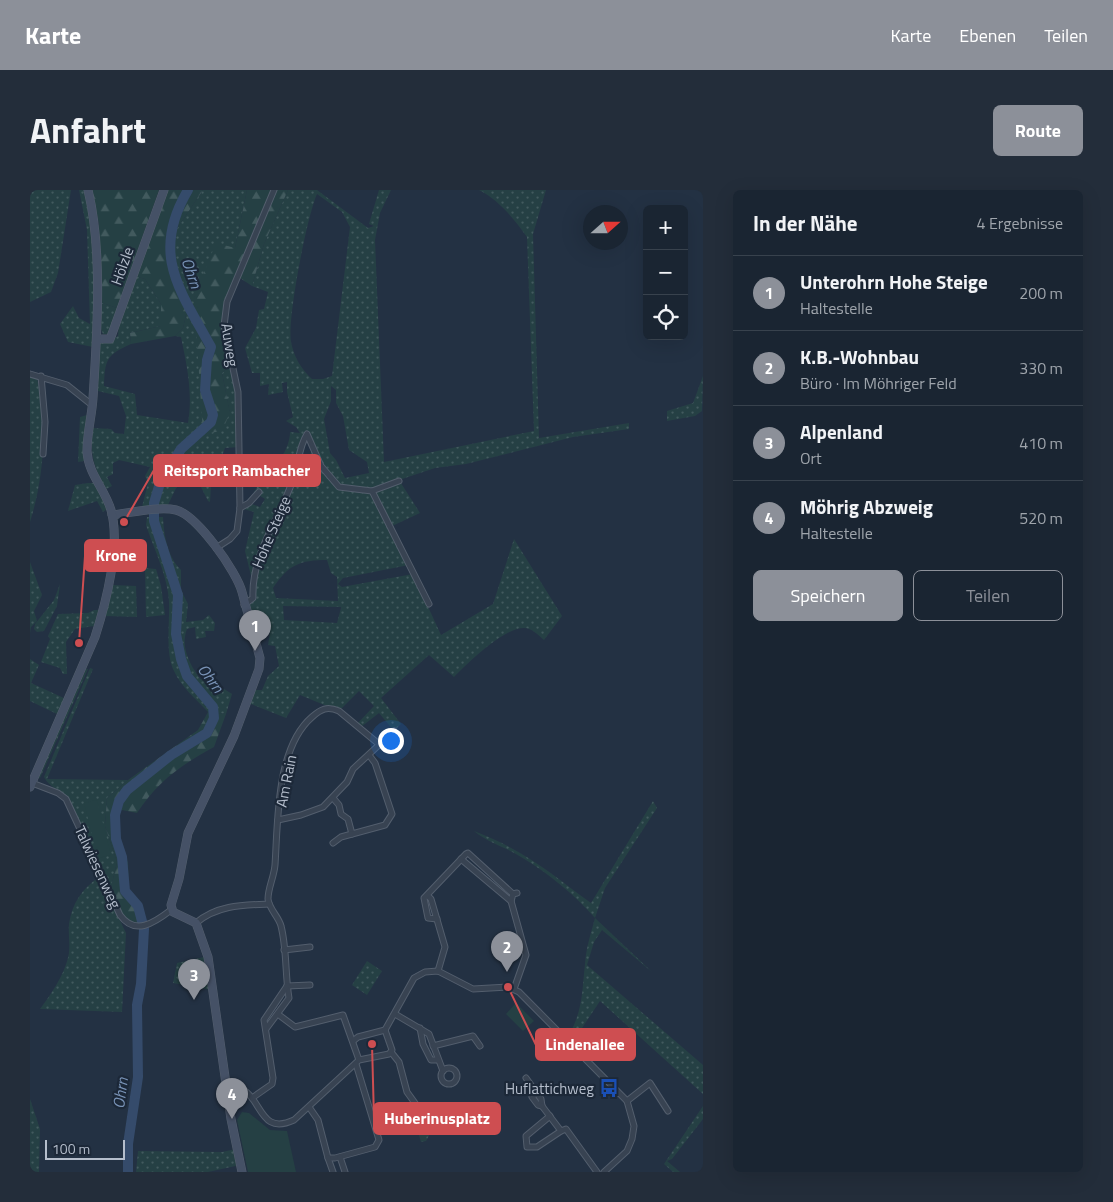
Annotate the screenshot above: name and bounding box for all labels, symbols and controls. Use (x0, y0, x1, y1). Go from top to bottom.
text: Karte (25, 17, 81, 53)
text: Karte (890, 22, 931, 49)
text: Ebenen (959, 22, 1016, 49)
text: Teilen (1044, 22, 1088, 49)
text: Anfahrt (30, 103, 146, 157)
button: Route (993, 105, 1083, 156)
north arrow (583, 205, 628, 250)
map controls (643, 205, 688, 340)
button: + (643, 205, 688, 250)
text: In der Nähe (753, 207, 858, 239)
text: 4 Ergebnisse (976, 211, 1063, 235)
street label: Hölzle (104, 244, 140, 288)
button: − (643, 250, 688, 295)
water label: Ohrn (176, 254, 209, 293)
text: Unterohrn Hohe Steige (800, 267, 988, 296)
text: 1 (765, 281, 773, 305)
text: 200 m (1019, 281, 1063, 305)
button: locate (643, 295, 688, 340)
text: Haltestelle (800, 296, 873, 320)
street label: Auweg (215, 322, 245, 369)
text: K.B.-Wohnbau (800, 342, 919, 371)
text: 2 (765, 356, 773, 380)
text: 330 m (1019, 356, 1063, 380)
text: Büro · Im Möhriger Feld (800, 371, 957, 395)
text: Alpenland (800, 417, 883, 446)
text: 3 (765, 431, 773, 455)
text: 410 m (1019, 431, 1063, 455)
text: Ort (800, 446, 822, 470)
callout: Reitsport Rambacher (154, 455, 320, 486)
text: Reitsport Rambacher (164, 458, 310, 482)
street label: Hohe Steige (246, 492, 296, 572)
text: Möhrig Abzweig (800, 492, 933, 521)
text: 4 (765, 506, 773, 530)
text: 520 m (1019, 506, 1063, 530)
text: Haltestelle (800, 521, 873, 545)
callout: Krone (85, 540, 146, 571)
text: Krone (96, 543, 136, 567)
button: Speichern (753, 570, 903, 621)
button: Teilen (913, 570, 1063, 621)
pin: 1 (239, 610, 271, 651)
water label: Ohrn (192, 658, 231, 698)
your location (378, 728, 404, 754)
street label: Am Rain (270, 753, 302, 809)
street label: Talwiesenweg (69, 822, 127, 912)
pin: 2 (491, 931, 523, 972)
pin: 3 (178, 959, 210, 1000)
callout: Lindenallee (536, 1029, 635, 1060)
text: Lindenallee (545, 1032, 625, 1056)
water label: Ohrn (106, 1075, 134, 1110)
place label: Huflattichweg (505, 1077, 594, 1100)
bus stop icon: Huflattichweg (598, 1077, 620, 1099)
pin: 4 (216, 1078, 248, 1119)
callout: Huberinusplatz (374, 1103, 500, 1134)
text: Huberinusplatz (384, 1106, 490, 1130)
scale bar (45, 1137, 125, 1160)
text: 100 m (52, 1138, 90, 1159)

